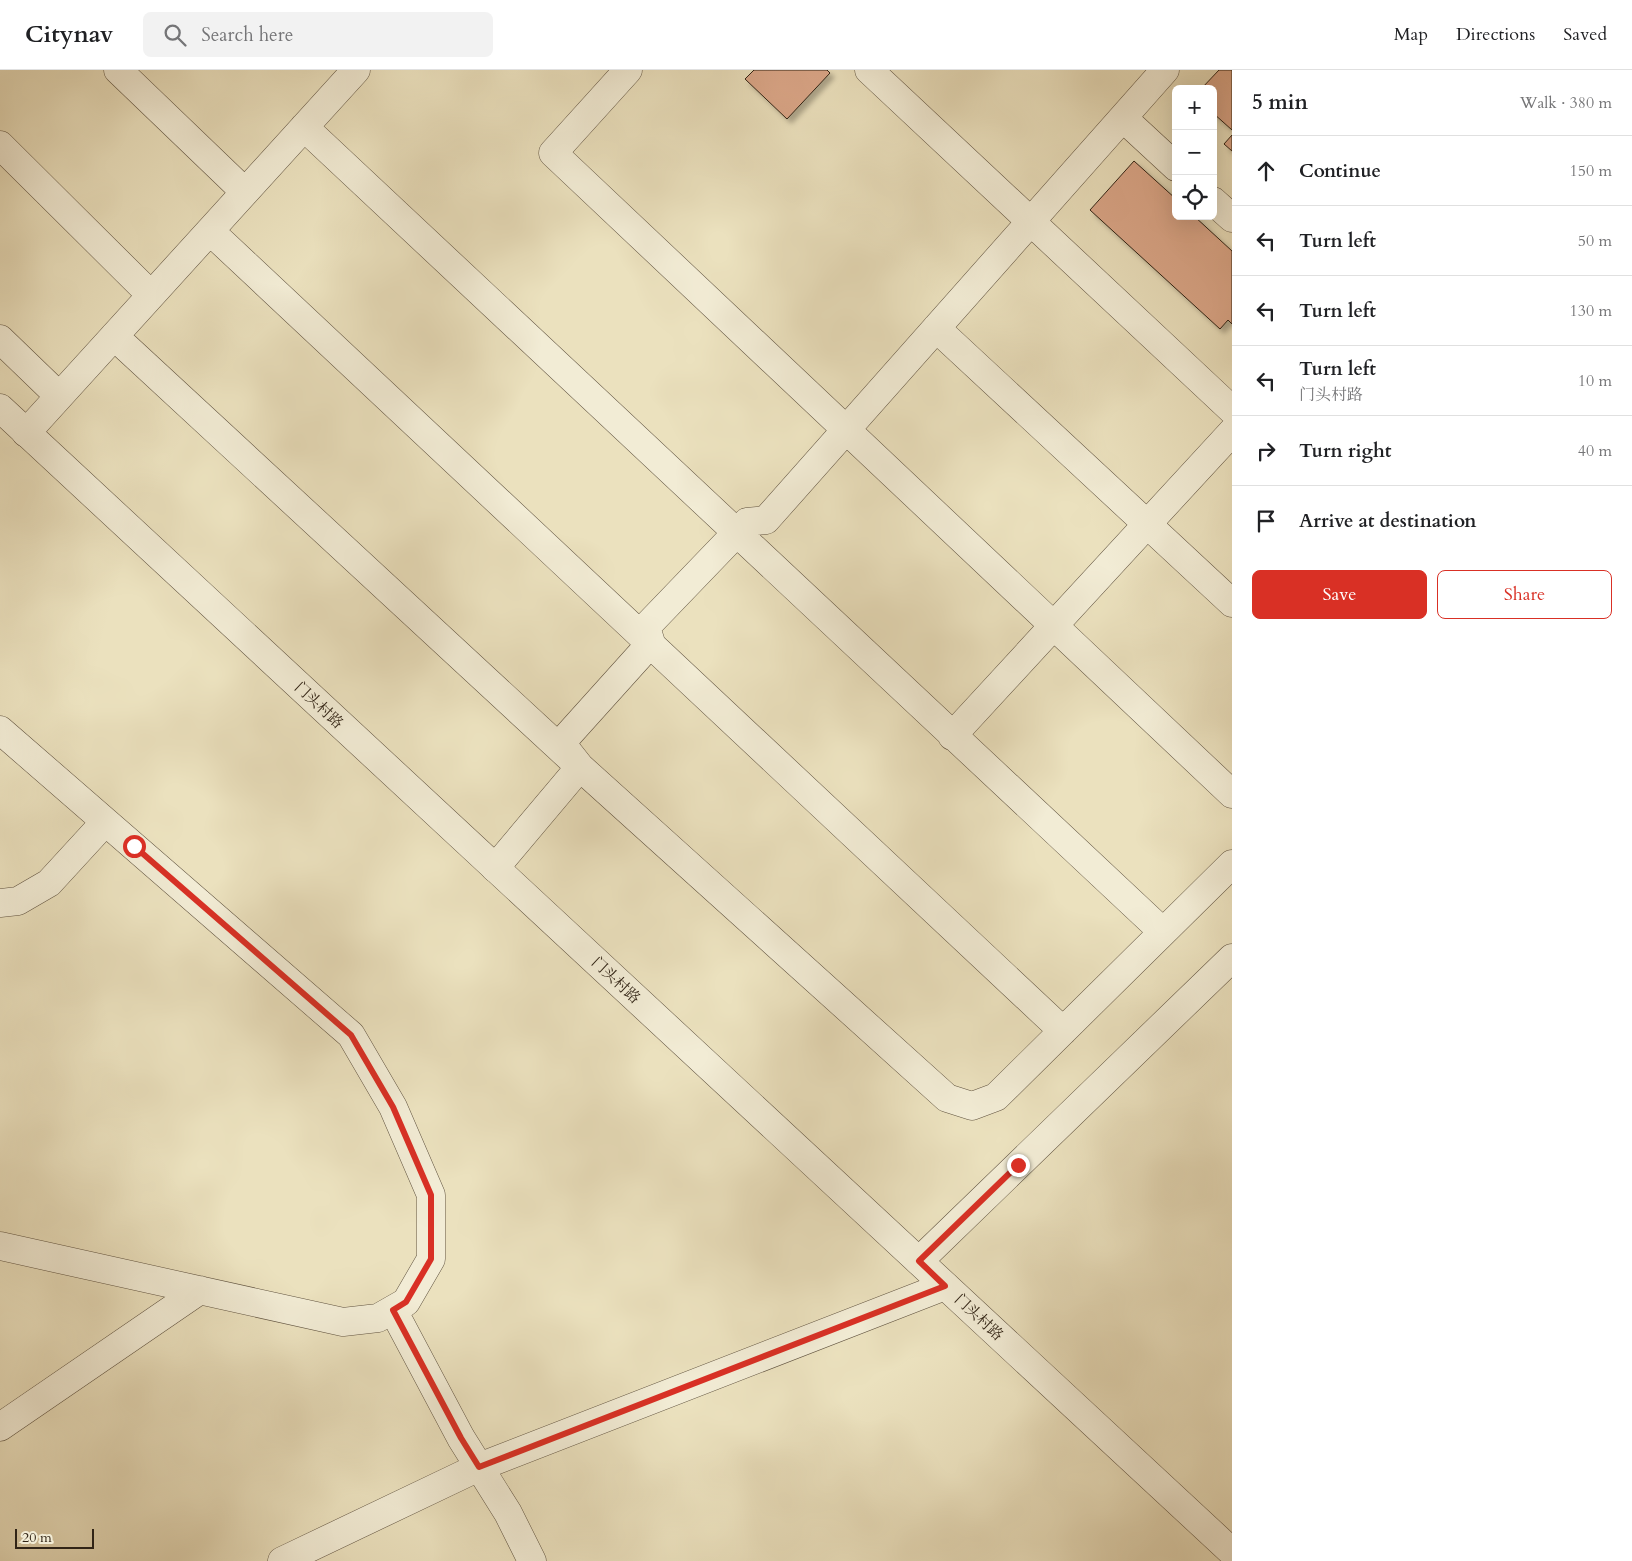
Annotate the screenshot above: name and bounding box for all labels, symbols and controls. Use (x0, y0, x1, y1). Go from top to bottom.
search box (143, 12, 493, 57)
text: Citynav (25, 18, 113, 51)
icon: search (161, 21, 189, 49)
text: Search here (201, 22, 293, 48)
text: Map (1394, 22, 1428, 47)
text: Directions (1456, 22, 1535, 47)
text: Saved (1563, 22, 1607, 47)
map controls (1172, 85, 1217, 220)
button: + (1172, 85, 1217, 130)
text: 5 min (1252, 88, 1308, 117)
text: Walk · 380 m (1520, 92, 1612, 114)
button: − (1172, 130, 1217, 175)
icon: ahead (1252, 157, 1280, 185)
text: Continue (1299, 158, 1381, 184)
text: 150 m (1570, 160, 1612, 182)
button: locate (1172, 175, 1217, 220)
icon: left (1252, 227, 1280, 255)
text: Turn left (1299, 228, 1376, 254)
text: 50 m (1578, 230, 1612, 252)
icon: left (1252, 297, 1280, 325)
text: Turn left (1299, 298, 1376, 324)
text: 130 m (1570, 300, 1612, 322)
text: Turn left (1299, 356, 1376, 382)
icon: left (1252, 367, 1280, 395)
text: 10 m (1578, 370, 1612, 392)
text: 门头村路 (1299, 384, 1363, 406)
icon: right (1252, 437, 1280, 465)
text: Turn right (1299, 438, 1391, 464)
text: 40 m (1578, 440, 1612, 462)
icon: arrive (1252, 507, 1280, 535)
text: Arrive at destination (1299, 508, 1476, 534)
button: Save (1252, 570, 1427, 619)
button: Share (1437, 570, 1612, 619)
street label: 门头村路 (290, 677, 348, 733)
route start (123, 835, 146, 858)
street label: 门头村路 (587, 952, 645, 1008)
route end (1007, 1154, 1030, 1177)
street label: 门头村路 (950, 1289, 1008, 1345)
scale bar (15, 1526, 94, 1549)
text: 20 m (22, 1528, 52, 1547)

